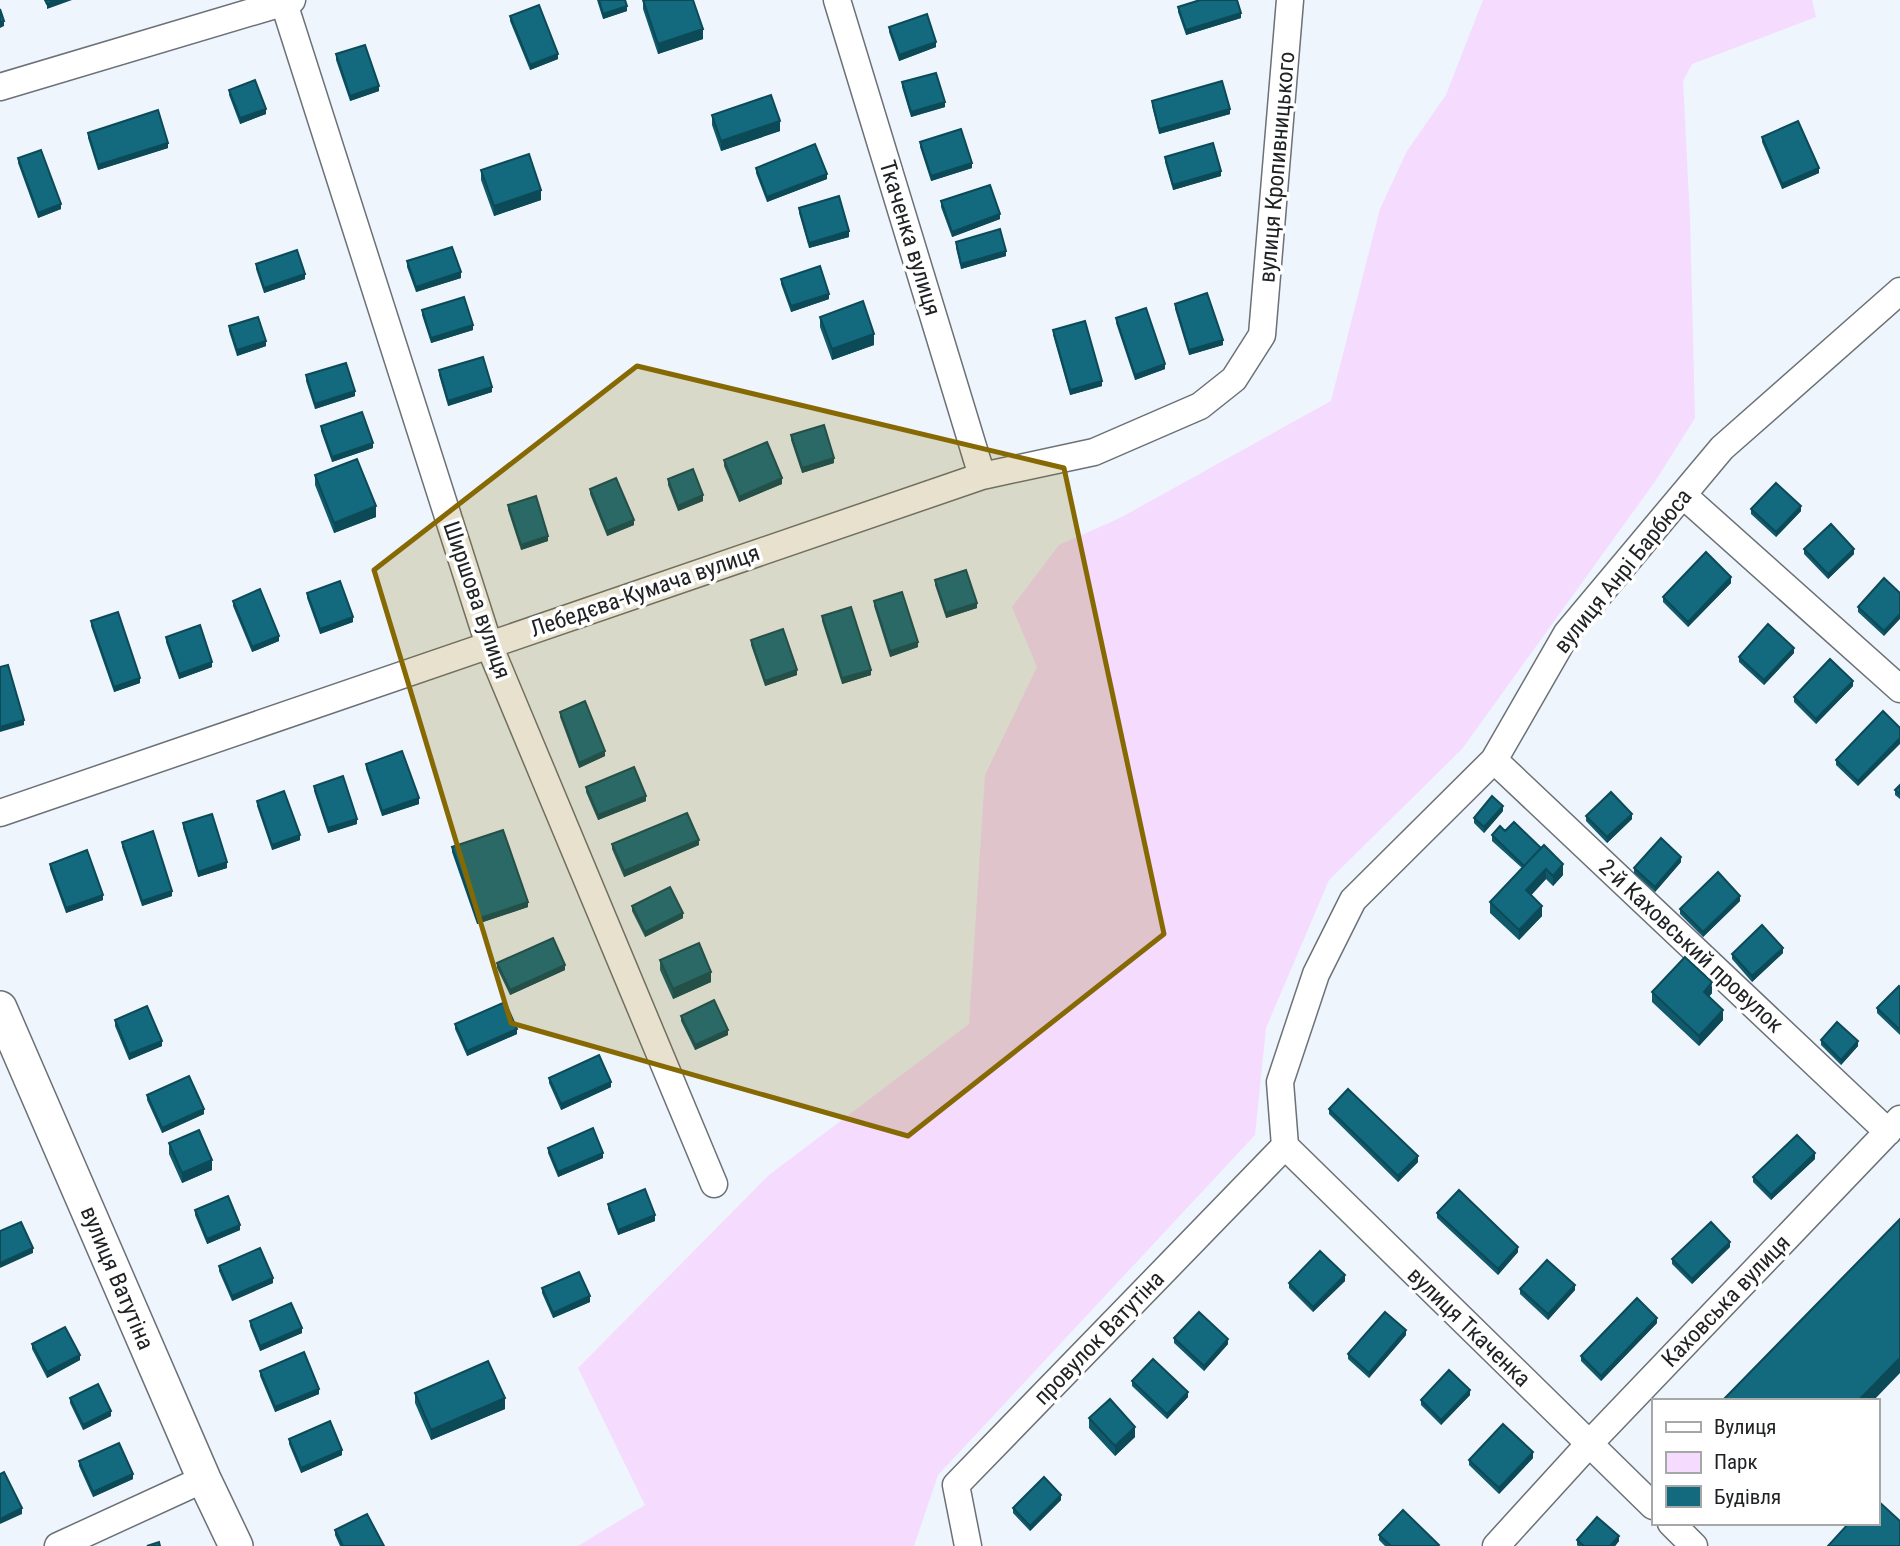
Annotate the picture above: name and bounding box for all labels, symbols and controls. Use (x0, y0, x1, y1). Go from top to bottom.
street label: вулиця Кропивницького (1253, 50, 1301, 284)
street label: Ткаченка вулиця (874, 157, 946, 319)
street label: вулиця Анрі Барбюса (1549, 484, 1697, 658)
street label: Ширшова вулиця (437, 518, 517, 682)
street label: Лебедєва-Кумача вулиця (527, 539, 763, 643)
street label: 2-й Каховський провулок (1593, 854, 1789, 1038)
street label: вулиця Ватутіна (75, 1202, 159, 1354)
street label: Каховська вулиця (1656, 1229, 1796, 1373)
street label: вулиця Ткаченка (1402, 1262, 1536, 1392)
street label: провулок Ватутіна (1028, 1266, 1170, 1410)
legend (1652, 1399, 1879, 1525)
text: Вулиця (1714, 1415, 1776, 1439)
text: Парк (1714, 1450, 1758, 1474)
text: Будівля (1714, 1485, 1781, 1509)

